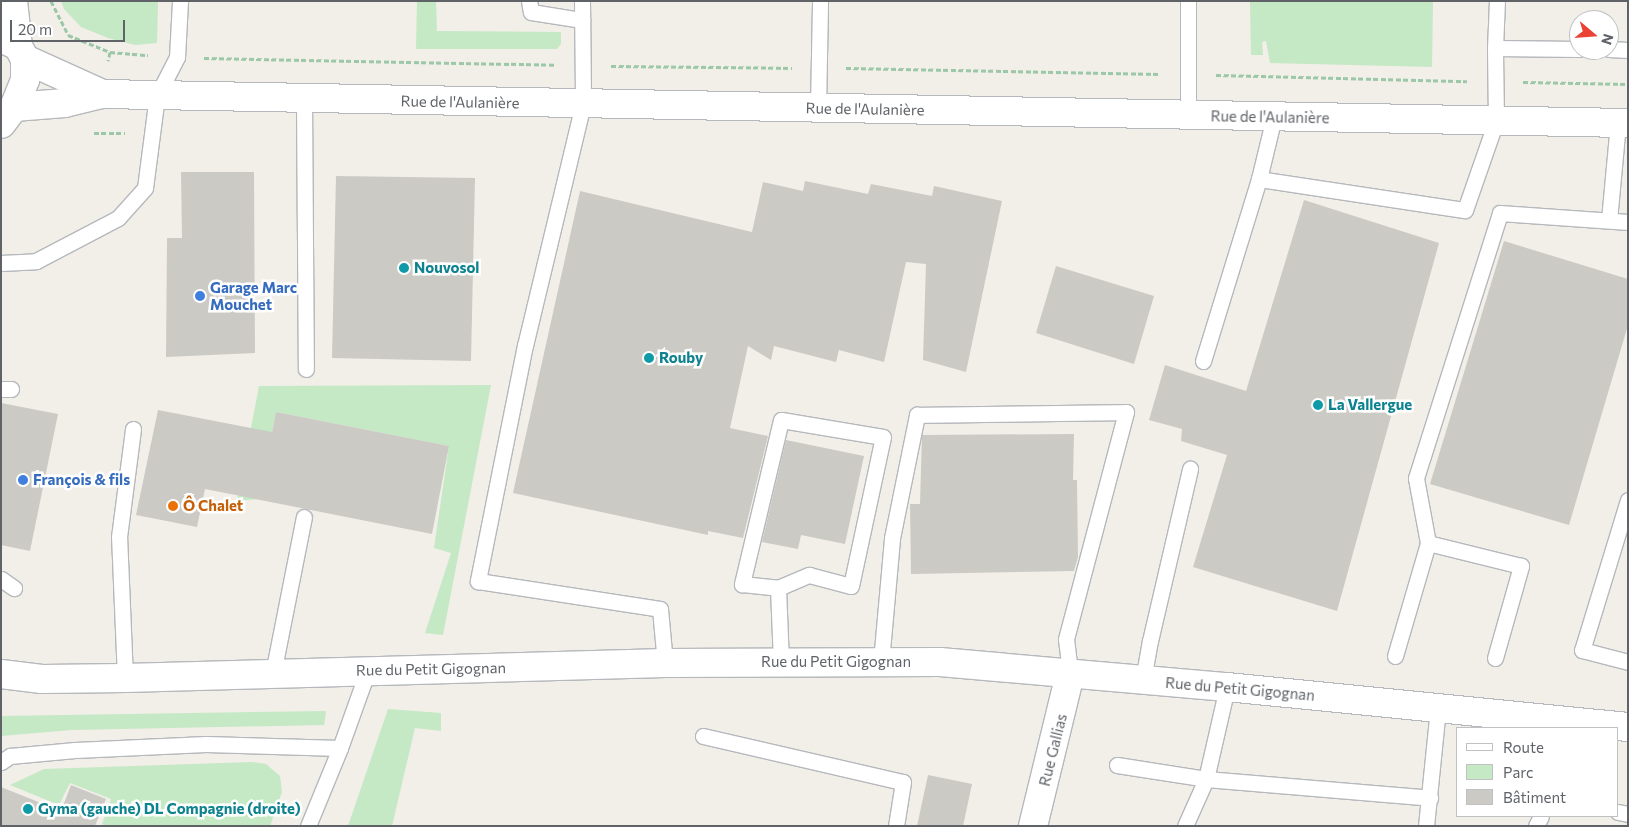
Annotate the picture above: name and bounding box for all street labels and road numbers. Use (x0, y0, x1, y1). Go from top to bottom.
street label: Rue de l'Aulanière (400, 92, 520, 112)
street label: Rue de l'Aulanière (805, 99, 925, 119)
street label: Rue de l'Aulanière (1210, 107, 1330, 127)
street label: Rue du Petit Gigognan (761, 653, 911, 671)
street label: Rue du Petit Gigognan (356, 659, 506, 679)
street label: Rue du Petit Gigognan (1165, 673, 1315, 705)
street label: Rue Gallias (1035, 712, 1071, 788)

